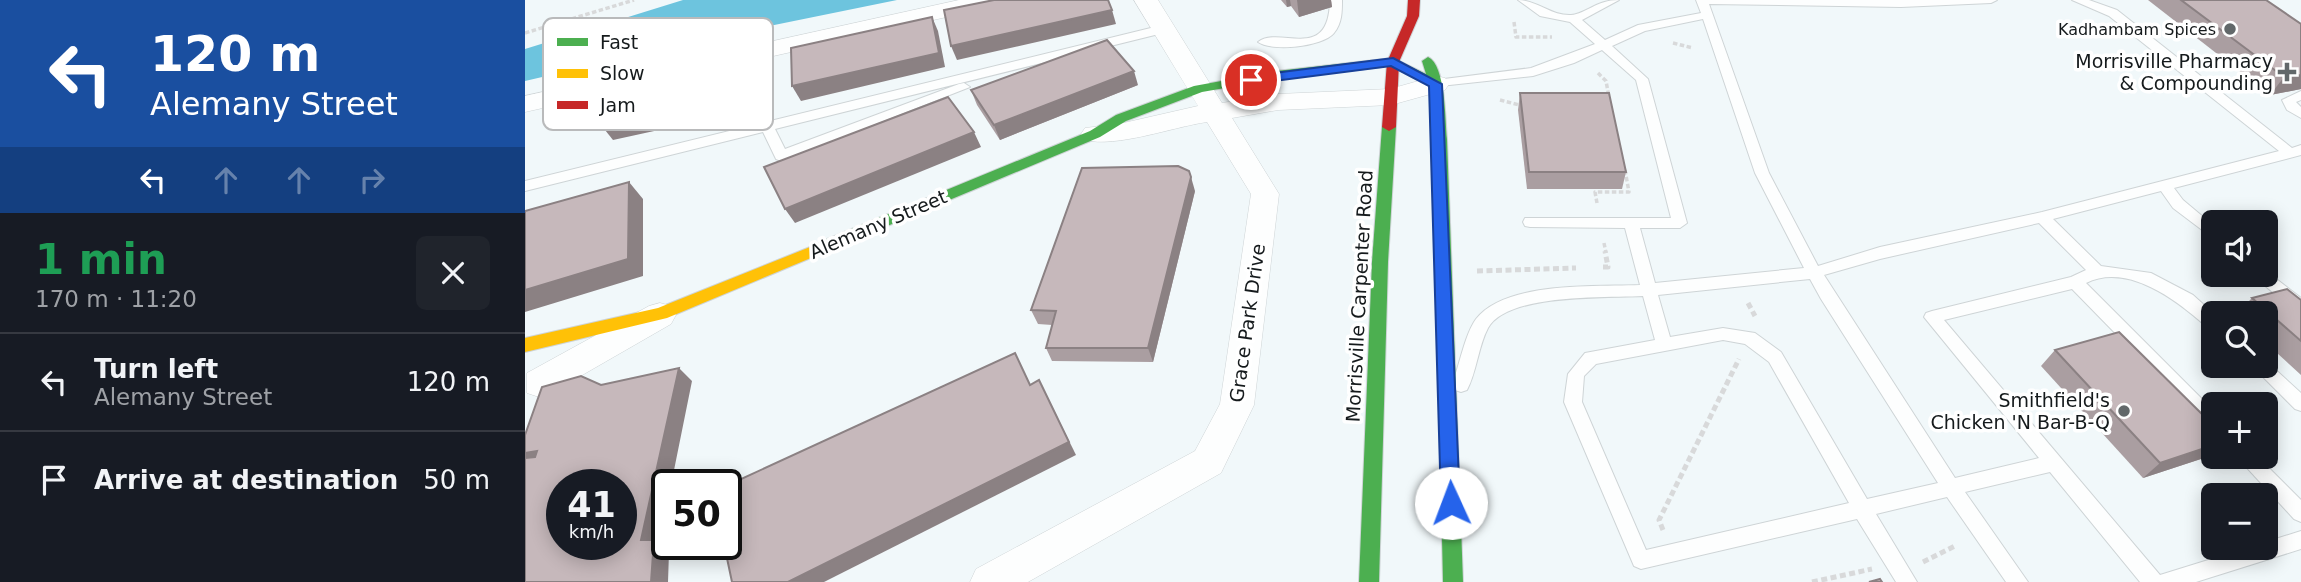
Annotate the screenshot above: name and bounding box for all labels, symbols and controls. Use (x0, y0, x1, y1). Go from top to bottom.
legend (543, 18, 773, 130)
place label: Kadhambam Spices (2058, 20, 2216, 39)
marker: Kadhambam Spices (2222, 21, 2238, 37)
text: 120 m (150, 26, 320, 83)
icon: left (35, 28, 126, 119)
text: Fast (600, 31, 638, 53)
pin (1221, 50, 1281, 110)
place label: Morrisville Pharmacy & Compounding (2075, 50, 2273, 94)
icon: arrive (1232, 61, 1270, 99)
text: Slow (600, 62, 645, 84)
marker: Morrisville Pharmacy & Compounding (2279, 64, 2295, 80)
text: Alemany Street (150, 85, 398, 123)
text: Jam (599, 94, 636, 116)
icon: left (134, 161, 172, 199)
icon: ahead (207, 161, 245, 199)
icon: ahead (280, 161, 318, 199)
icon: right (353, 161, 391, 199)
street label: Morrisville Carpenter Road (1341, 169, 1377, 423)
street label: Alemany Street (806, 185, 950, 263)
map controls (2201, 210, 2278, 560)
button: sound (2201, 210, 2278, 287)
text: 1 min (35, 235, 167, 284)
button: close (416, 236, 490, 310)
street label: Grace Park Drive (1225, 242, 1269, 404)
text: 170 m · 11:20 (35, 286, 197, 312)
button: search (2201, 301, 2278, 378)
text: Turn left (94, 354, 218, 384)
icon: left (35, 363, 73, 401)
text: 120 m (407, 367, 490, 397)
text: Alemany Street (94, 384, 272, 410)
place label: Smithfield's Chicken 'N Bar-B-Q (1930, 389, 2110, 433)
button: + (2201, 392, 2278, 469)
marker: Smithfield's Chicken 'N Bar-B-Q (2116, 403, 2132, 419)
icon: arrive (35, 461, 73, 499)
text: Arrive at destination (94, 465, 398, 495)
text: 50 m (423, 465, 490, 495)
position arrow (1414, 466, 1488, 540)
speed limit sign: 50 (651, 469, 742, 560)
button: − (2201, 483, 2278, 560)
text: 41 (567, 485, 616, 525)
text: km/h (569, 521, 614, 542)

